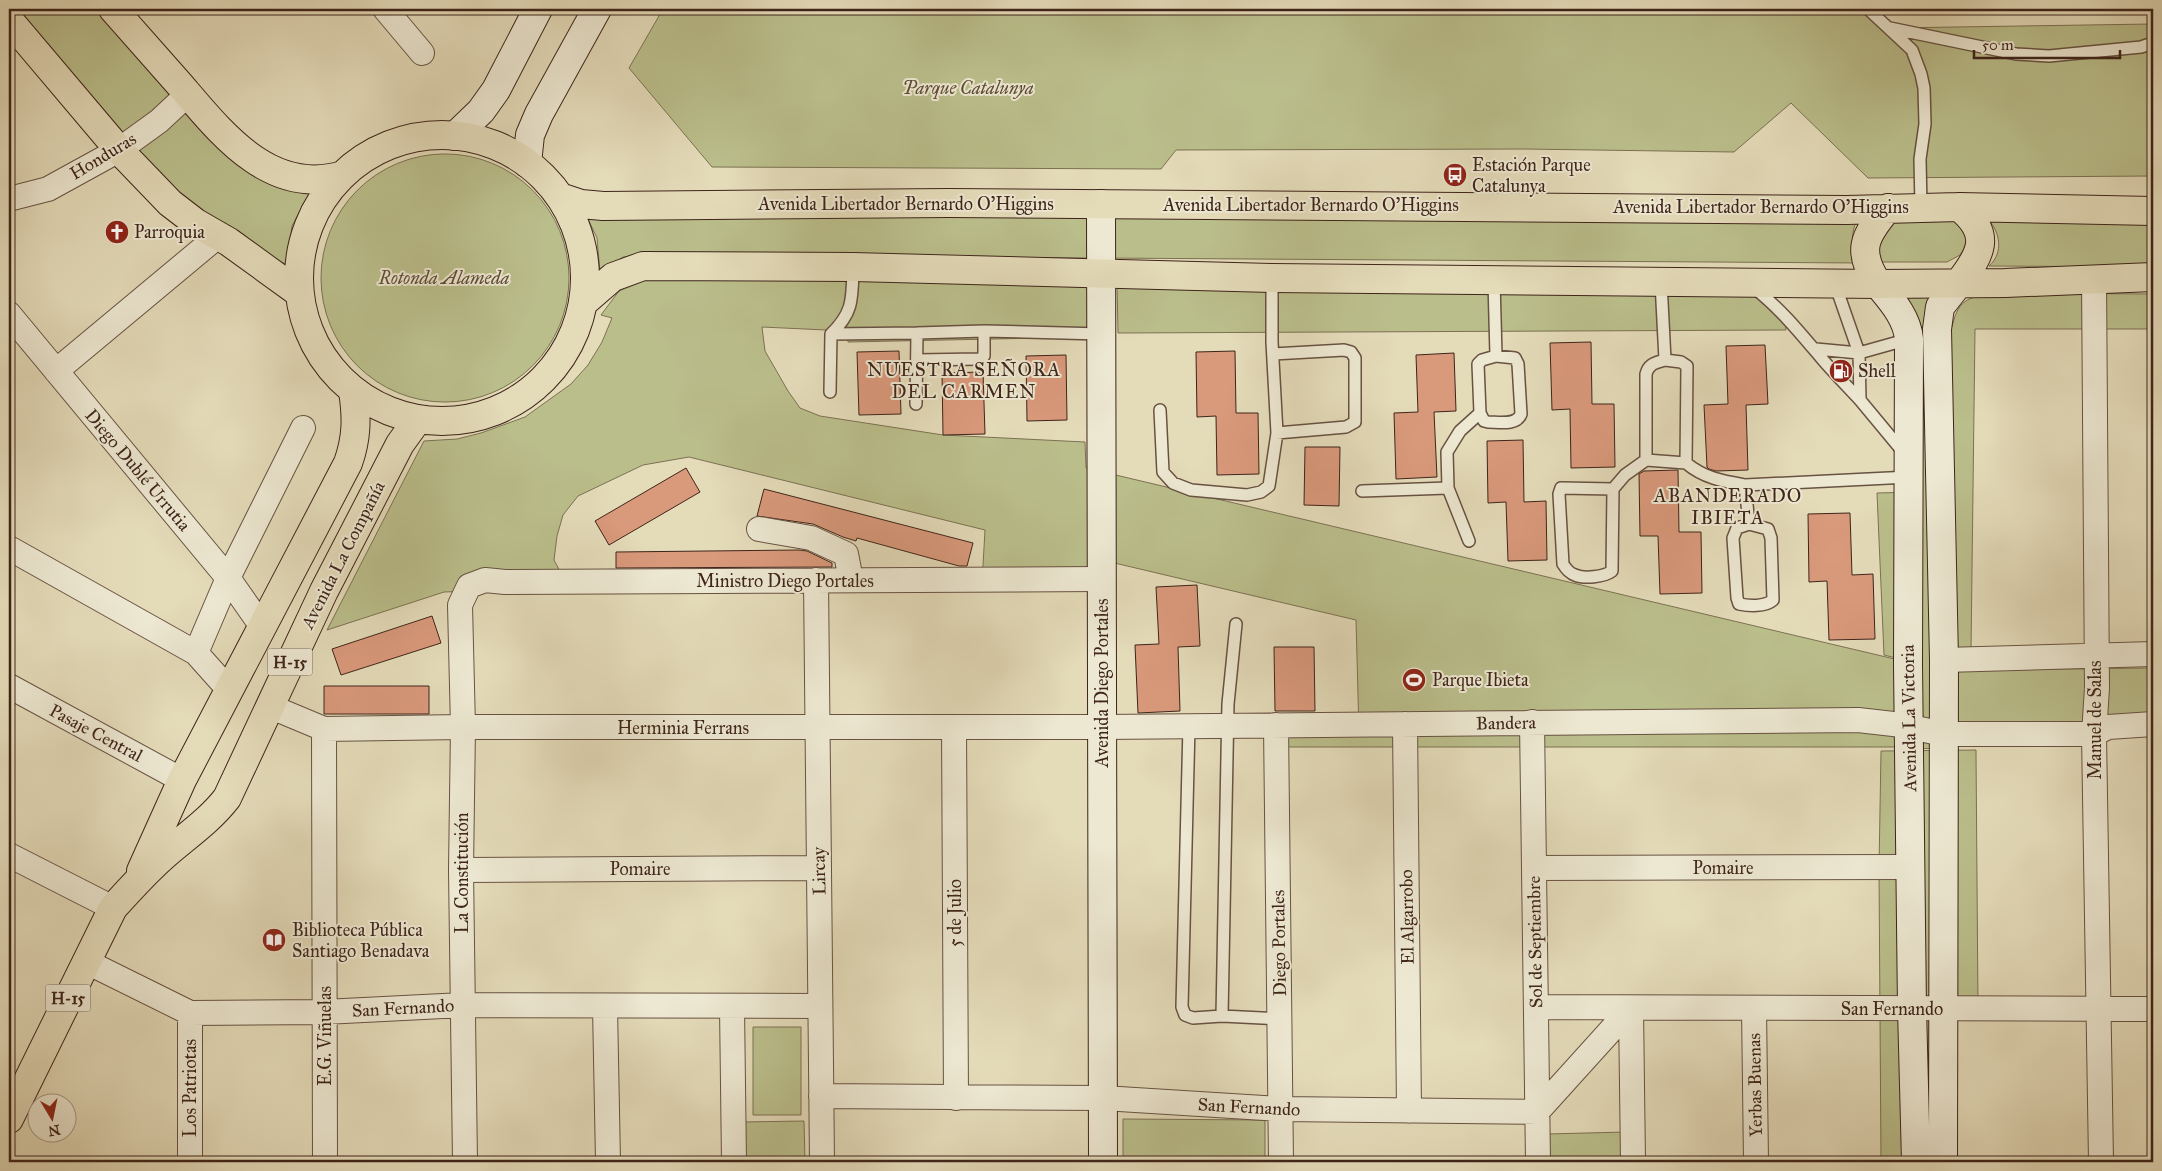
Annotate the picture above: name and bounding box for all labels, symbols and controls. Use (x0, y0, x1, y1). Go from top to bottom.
scale bar (1974, 28, 2121, 60)
text: 50 m (1982, 36, 2014, 54)
park label: Parque Catalunya (902, 77, 1034, 99)
street label: Honduras (66, 128, 140, 184)
place label: Estación Parque Catalunya (1472, 154, 1591, 197)
bus stop icon: Estación Parque Catalunya (1442, 162, 1468, 188)
street label: Avenida Libertador Bernardo O'Higgins (757, 193, 1054, 216)
street label: Avenida Libertador Bernardo O'Higgins (1162, 194, 1459, 217)
street label: Avenida Libertador Bernardo O'Higgins (1612, 196, 1909, 219)
church icon: Parroquia (104, 219, 130, 245)
place label: Parroquia (134, 221, 205, 244)
park label: Rotonda Alameda (378, 267, 510, 289)
district label: NUESTRA SEÑORA DEL CARMEN (867, 358, 1061, 403)
fuel station icon: Shell (1828, 358, 1854, 384)
place label: Shell (1858, 360, 1896, 382)
street label: Diego Dublé Urrutia (80, 404, 196, 536)
street label: Avenida La Compañía (296, 477, 390, 633)
district label: ABANDERADO IBIETA (1653, 484, 1802, 529)
street label: Ministro Diego Portales (696, 570, 874, 593)
street label: Avenida Diego Portales (1091, 598, 1114, 769)
street label: Avenida La Victoria (1897, 644, 1921, 793)
road number: H-15 (268, 649, 312, 676)
street label: Manuel de Salas (2084, 660, 2106, 780)
sports icon: Parque Ibieta (1401, 667, 1427, 693)
place label: Parque Ibieta (1432, 669, 1529, 692)
street label: Pasaje Central (46, 699, 147, 767)
street label: Bandera (1476, 711, 1537, 735)
street label: Herminia Ferrans (617, 717, 749, 739)
street label: La Constitución (451, 812, 473, 934)
street label: Lircay (808, 846, 830, 895)
street label: Pomaire (1693, 857, 1753, 879)
street label: Pomaire (610, 858, 670, 880)
street label: El Algarrobo (1395, 869, 1420, 965)
street label: Sol de Septiembre (1523, 876, 1547, 1008)
street label: 5 de Julio (944, 879, 967, 947)
street label: Diego Portales (1267, 889, 1292, 997)
place label: Biblioteca Pública Santiago Benadava (292, 919, 430, 963)
library icon: Biblioteca Pública Santiago Benadava (261, 927, 287, 953)
road number: H-15 (46, 984, 90, 1011)
street label: E.G. Viñuelas (314, 986, 336, 1086)
street label: San Fernando (351, 994, 455, 1022)
street label: San Fernando (1841, 998, 1943, 1020)
street label: Yerbas Buenas (1743, 1033, 1767, 1137)
street label: Los Patriotas (179, 1039, 201, 1137)
street label: San Fernando (1197, 1093, 1301, 1121)
north arrow (28, 1094, 78, 1144)
text: N (47, 1121, 61, 1140)

